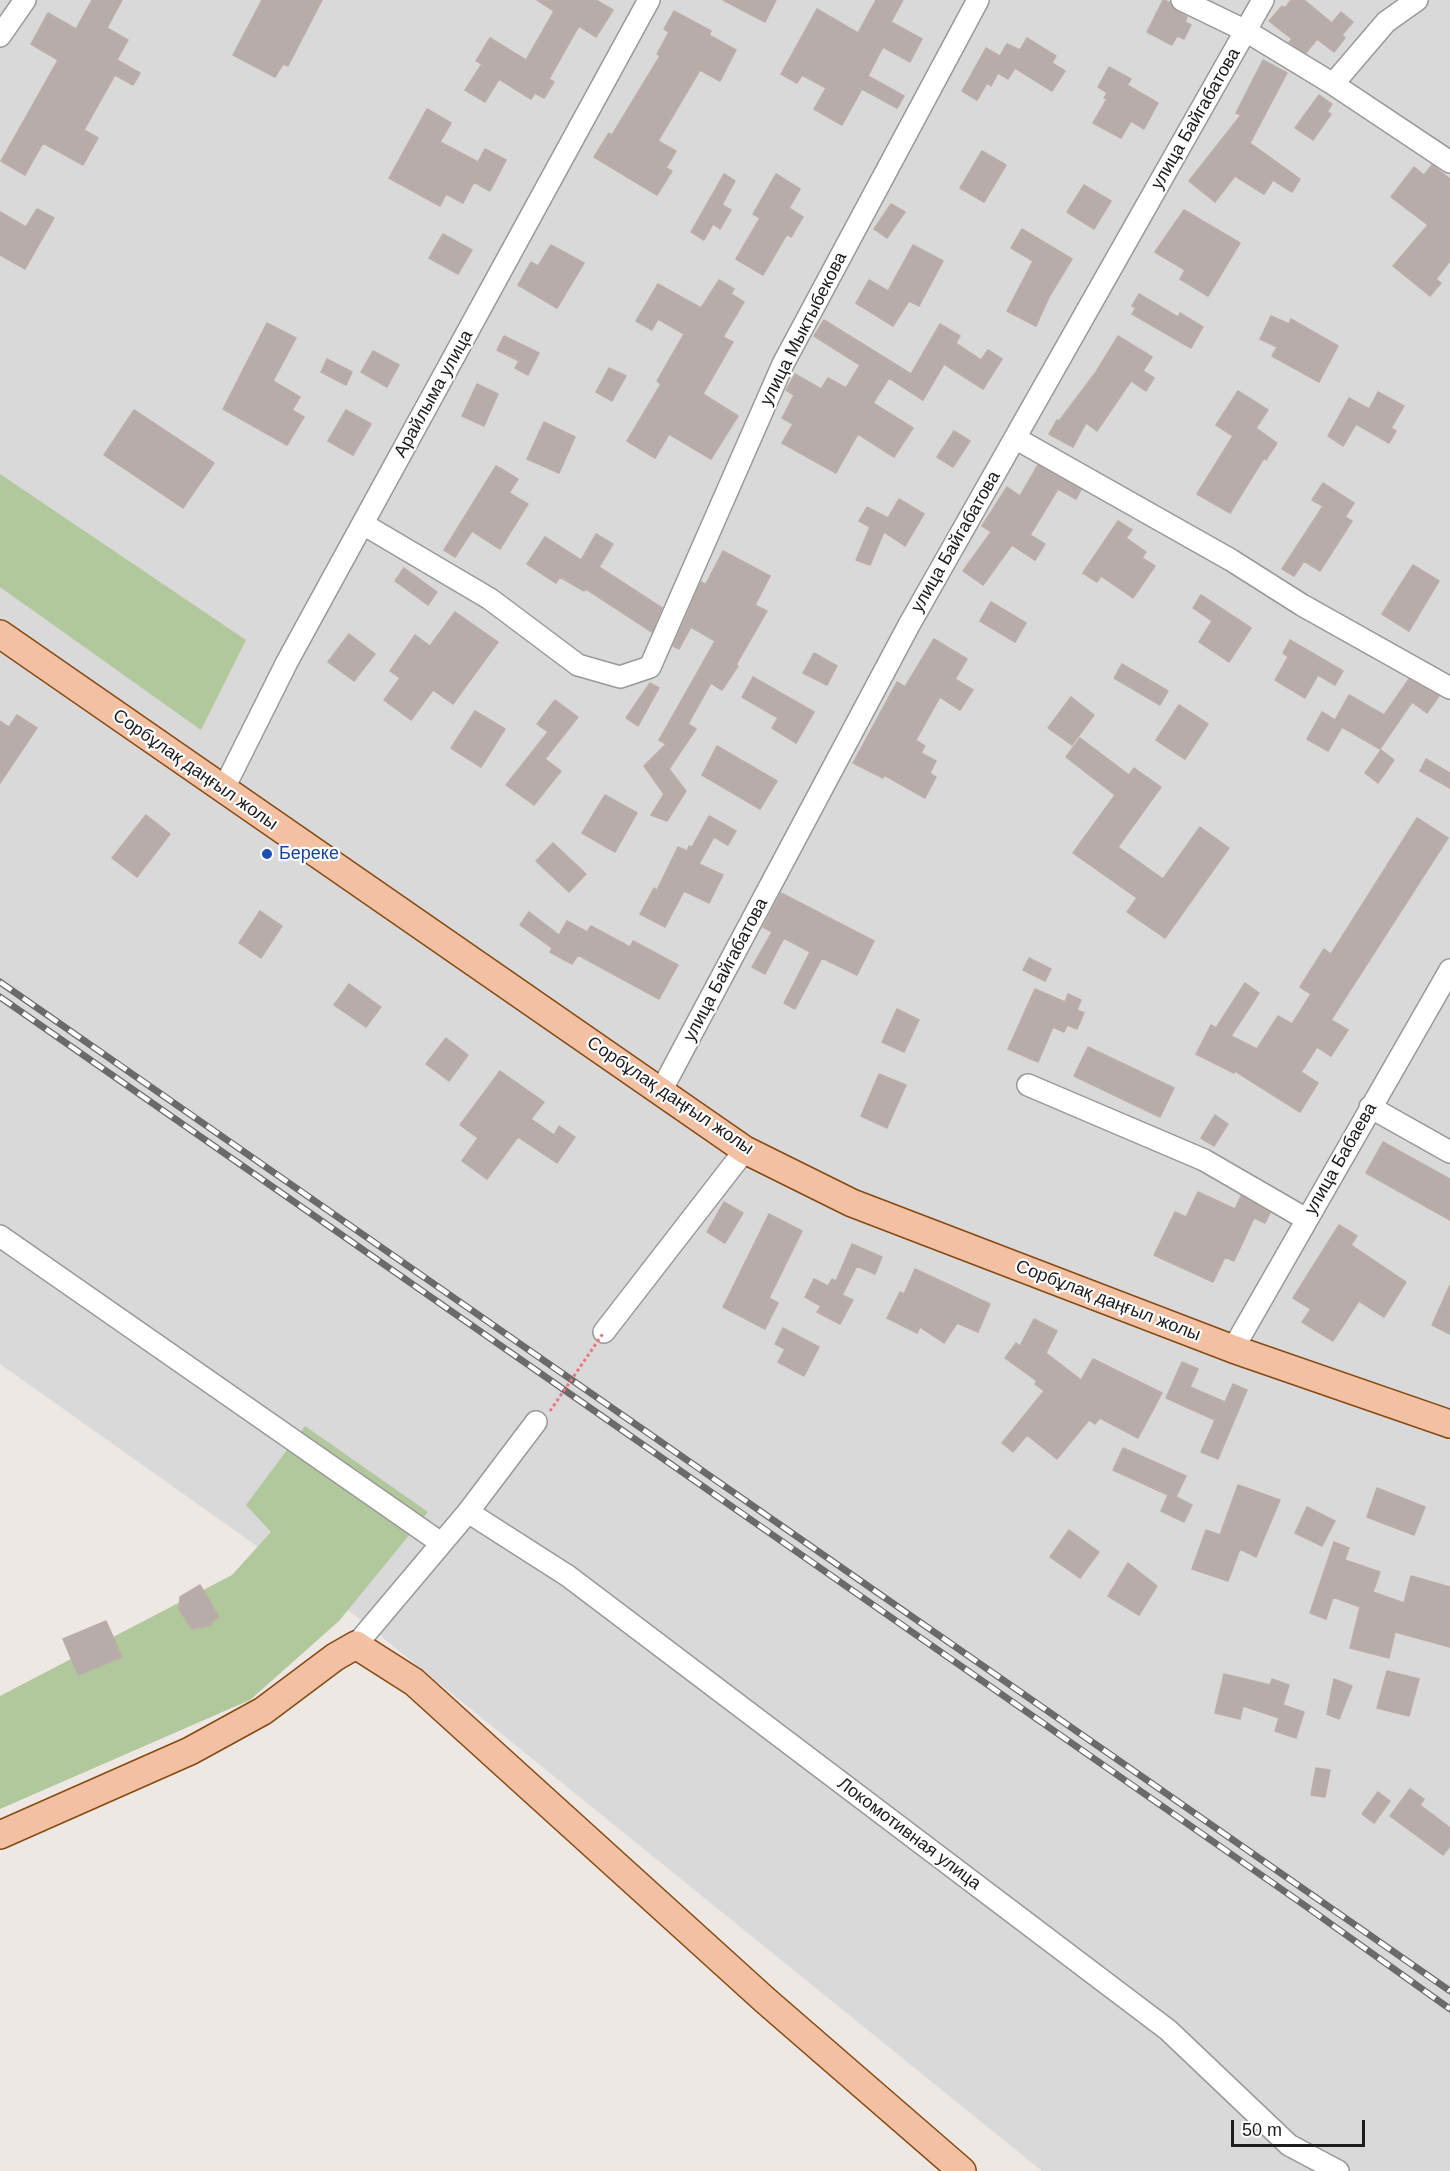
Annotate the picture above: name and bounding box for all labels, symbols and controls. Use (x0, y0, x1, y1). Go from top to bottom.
street label: улица Байгабатова (1147, 45, 1245, 193)
street label: улица Мыктыбекова (756, 249, 852, 409)
street label: Арайлыма улица (390, 326, 478, 462)
street label: улица Байгабатова (907, 468, 1005, 616)
street label: Сорбұлақ даңғыл жолы (108, 705, 282, 835)
place label: Береке (279, 843, 339, 865)
marker: Береке (260, 847, 274, 861)
street label: улица Байгабатова (679, 895, 773, 1045)
street label: Сорбұлақ даңғыл жолы (583, 1032, 757, 1160)
street label: улица Бабаева (1300, 1099, 1382, 1219)
street label: Сорбұлақ даңғыл жолы (1013, 1256, 1203, 1346)
street label: Локомотивная улица (833, 1773, 985, 1895)
scale bar (1234, 2108, 1368, 2146)
text: 50 m (1242, 2120, 1282, 2140)

